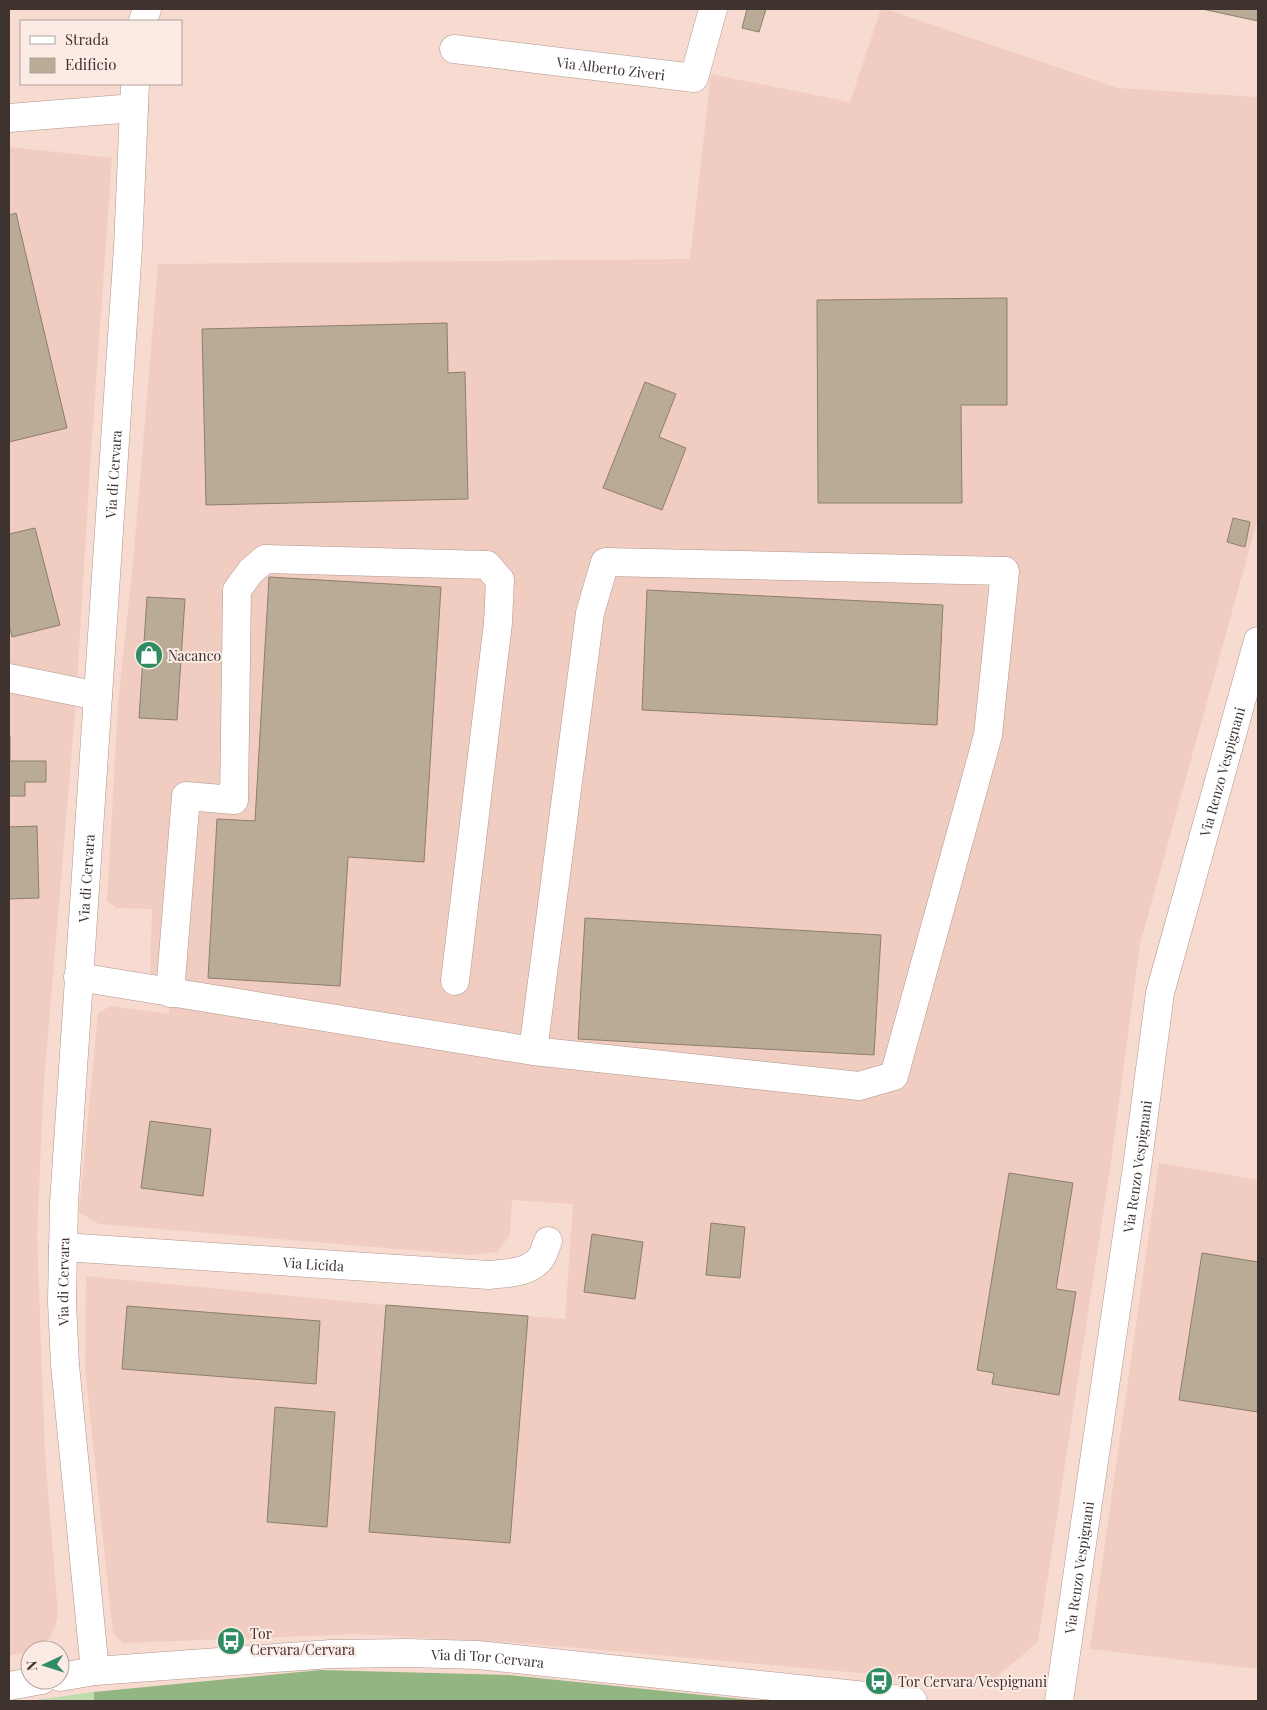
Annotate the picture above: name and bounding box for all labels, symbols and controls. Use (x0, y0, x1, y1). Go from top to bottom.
legend (20, 20, 182, 85)
text: Strada (65, 29, 109, 49)
street label: Via Alberto Ziveri (555, 52, 666, 84)
text: Edificio (65, 54, 116, 74)
street label: Via di Cervara (100, 429, 125, 520)
shop icon: Nacanco (134, 640, 164, 670)
place label: Nacanco (168, 646, 221, 665)
street label: Via Renzo Vespignani (1194, 705, 1249, 839)
street label: Via di Cervara (73, 833, 98, 924)
street label: Via Renzo Vespignani (1118, 1099, 1155, 1235)
street label: Via di Cervara (52, 1237, 73, 1327)
street label: Via Licida (281, 1252, 345, 1275)
street label: Via Renzo Vespignani (1059, 1500, 1098, 1636)
place label: Tor Cervara/Cervara (250, 1624, 355, 1659)
bus stop icon: Tor Cervara/Cervara (216, 1626, 246, 1656)
north arrow (20, 1640, 70, 1690)
street label: Via di Tor Cervara (430, 1644, 545, 1671)
text: N (22, 1660, 41, 1672)
bus stop icon: Tor Cervara/Vespignani (864, 1666, 894, 1696)
place label: Tor Cervara/Vespignani (898, 1672, 1047, 1691)

